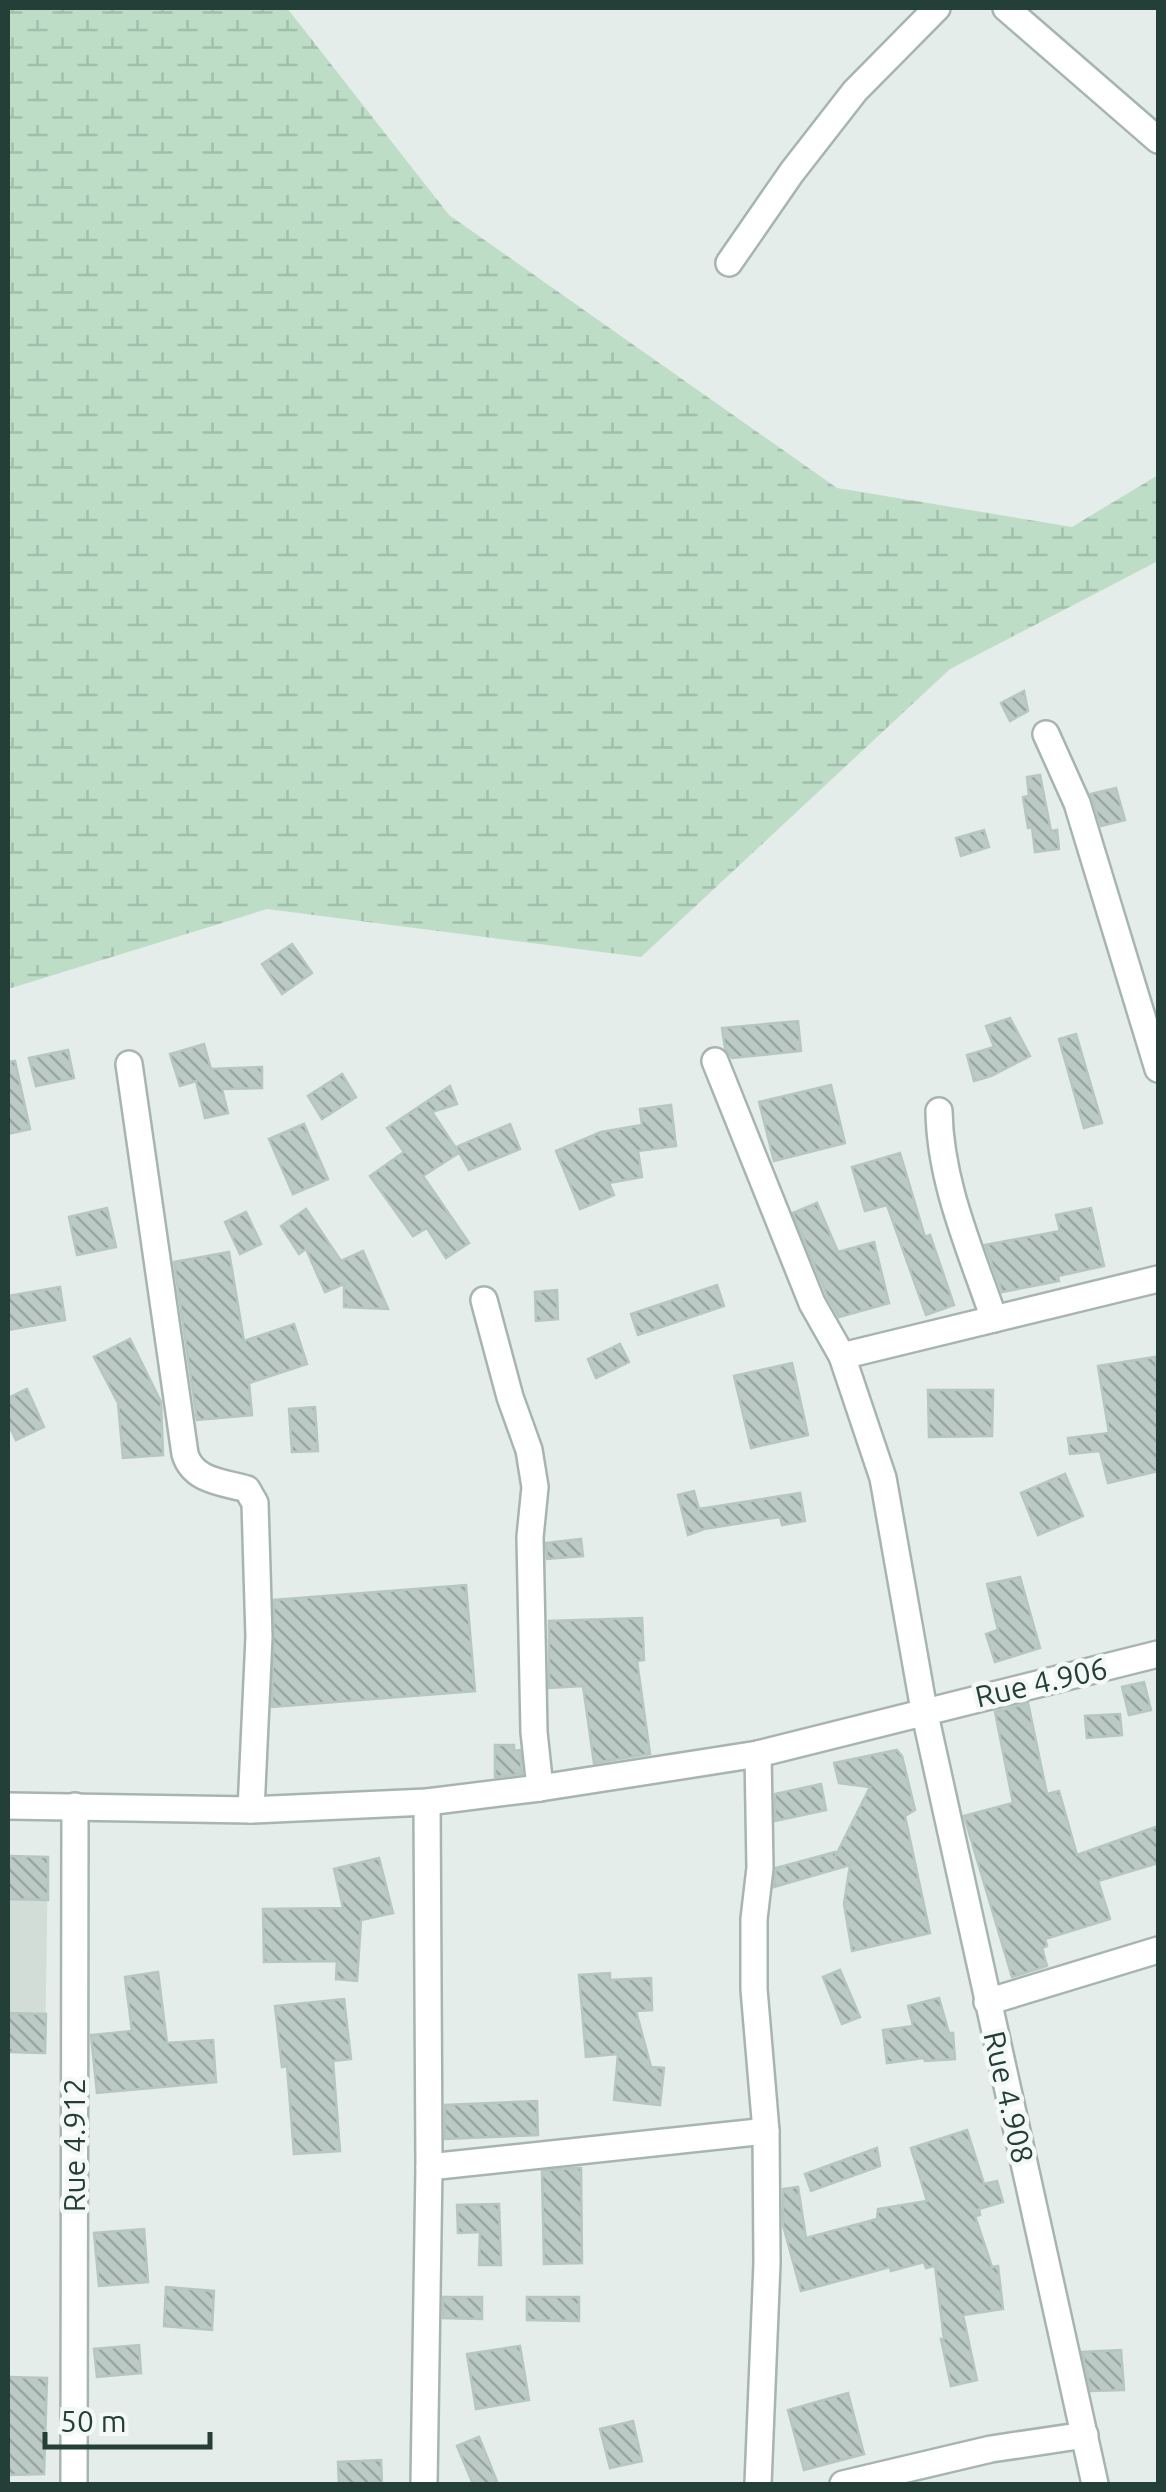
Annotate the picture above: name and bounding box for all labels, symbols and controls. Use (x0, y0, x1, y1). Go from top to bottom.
street label: Rue 4.906 (972, 1650, 1110, 1714)
street label: Rue 4.908 (977, 2028, 1041, 2166)
street label: Rue 4.912 (57, 2078, 91, 2212)
scale bar (45, 2387, 210, 2449)
text: 50 m (60, 2404, 127, 2438)

